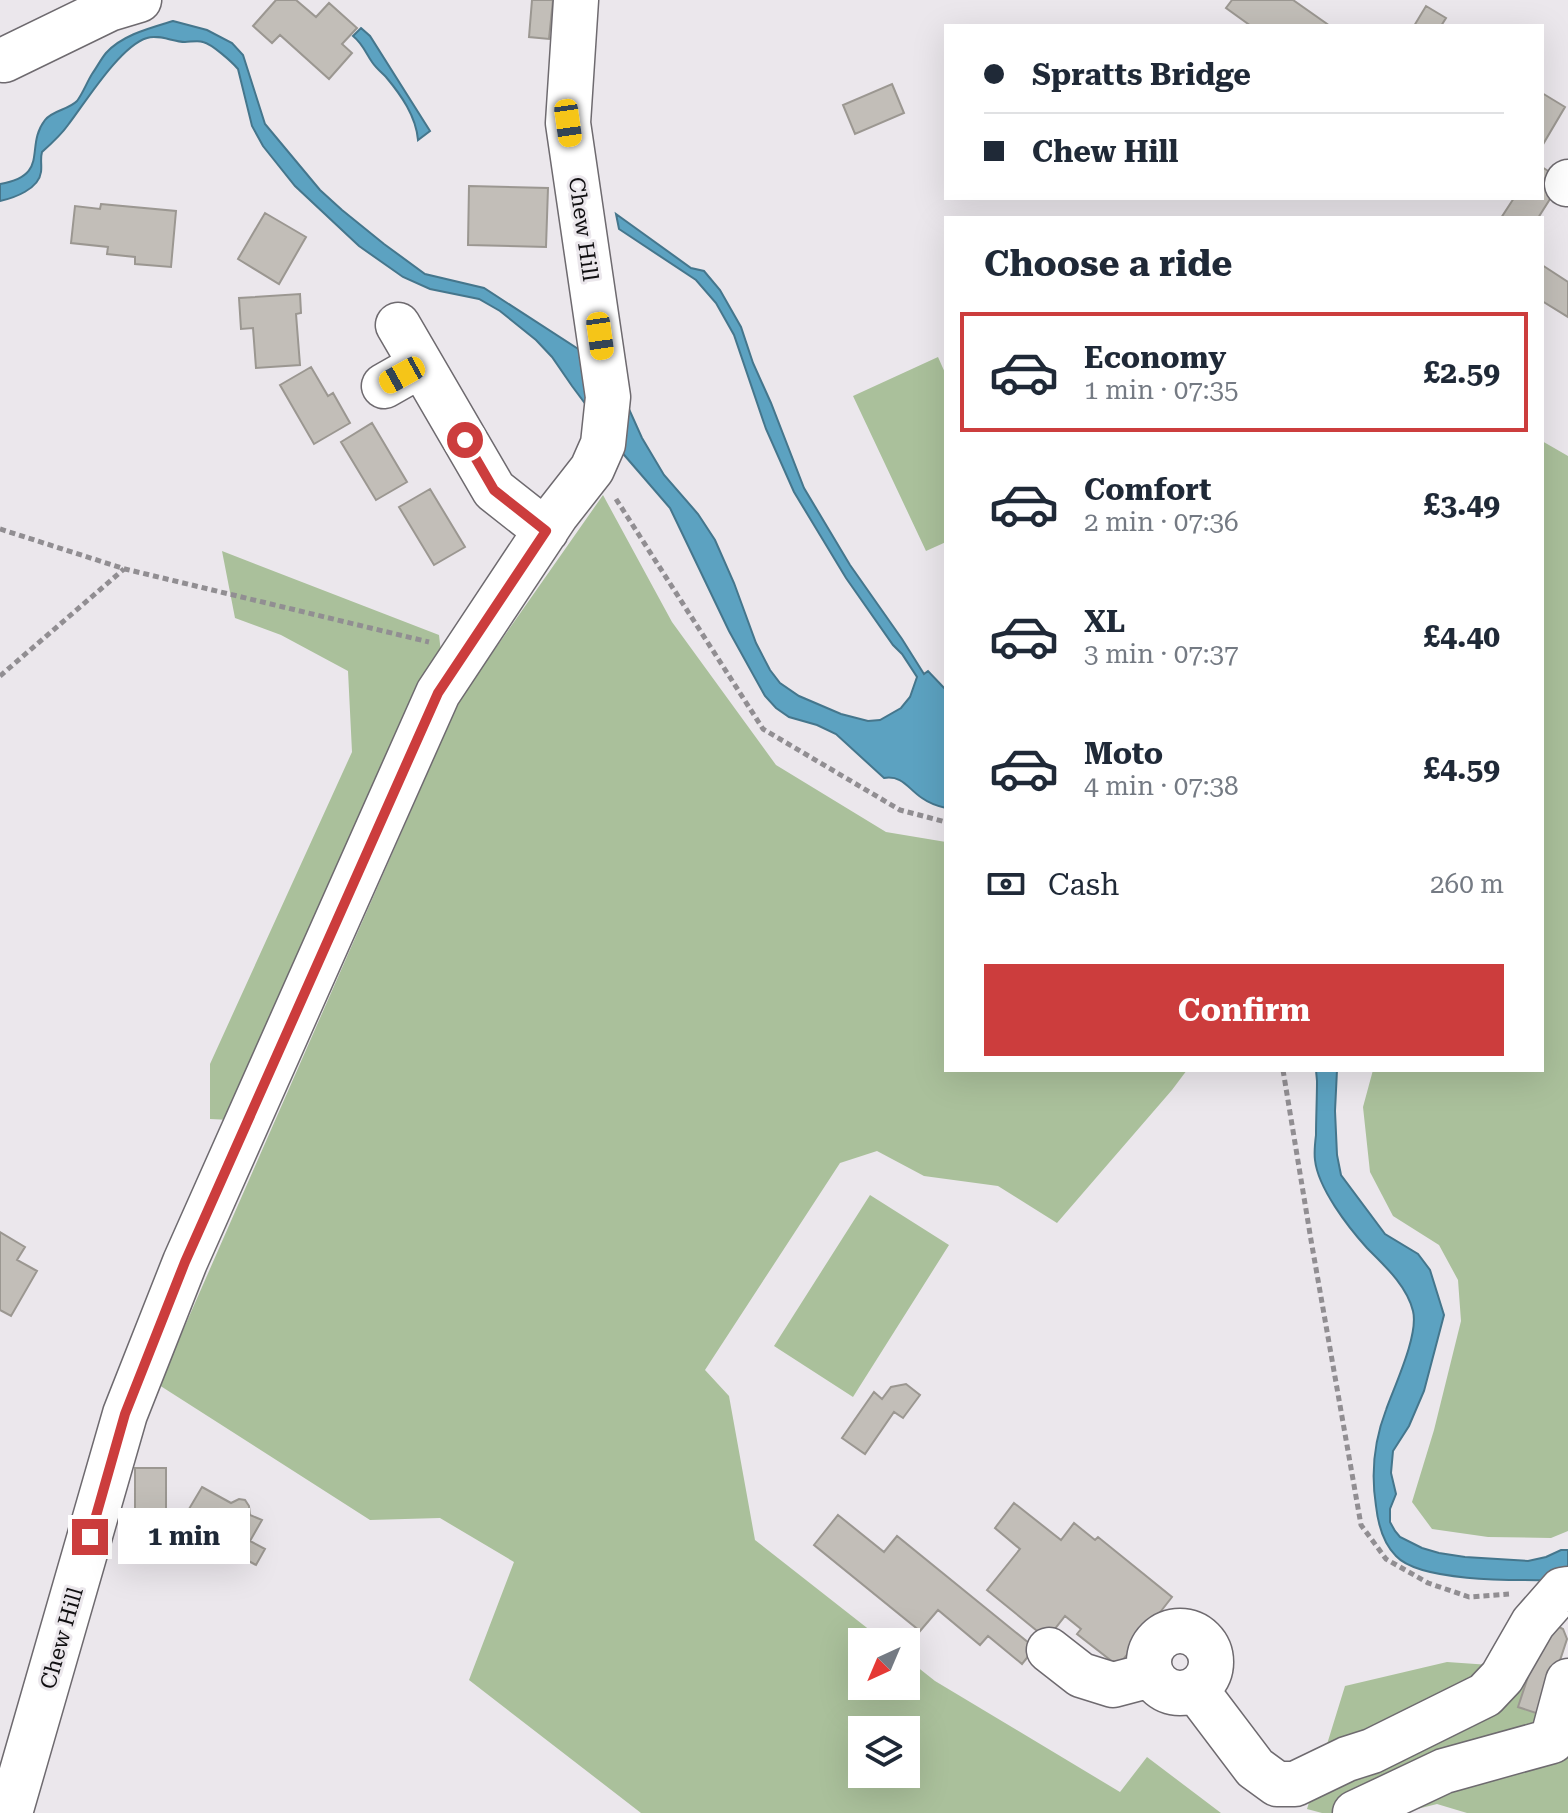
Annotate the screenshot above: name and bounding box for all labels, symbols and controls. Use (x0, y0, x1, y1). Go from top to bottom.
text: Spratts Bridge (1032, 57, 1251, 92)
car (553, 98, 583, 148)
text: Chew Hill (1032, 134, 1178, 169)
street label: Chew Hill (564, 176, 603, 283)
text: Choose a ride (984, 243, 1232, 285)
car (585, 311, 615, 361)
icon: car (988, 336, 1060, 408)
text: Economy (1084, 340, 1226, 375)
car (375, 353, 429, 397)
text: £2.59 (1423, 355, 1500, 390)
text: 1 min · 07:35 (1084, 375, 1239, 405)
route start (447, 422, 483, 458)
icon: car (988, 468, 1060, 540)
text: Comfort (1084, 472, 1211, 507)
text: £3.49 (1423, 487, 1500, 522)
text: 2 min · 07:36 (1084, 507, 1239, 537)
icon: car (988, 600, 1060, 672)
text: XL (1084, 604, 1125, 639)
text: £4.40 (1423, 619, 1500, 654)
text: 3 min · 07:37 (1084, 639, 1239, 669)
icon: car (988, 732, 1060, 804)
text: Moto (1084, 736, 1163, 771)
text: £4.59 (1423, 751, 1500, 786)
text: 4 min · 07:38 (1084, 771, 1239, 801)
icon: cash (984, 862, 1028, 906)
text: Cash (1048, 867, 1119, 902)
text: 260 m (1430, 869, 1504, 899)
button: Confirm (984, 964, 1504, 1056)
callout: 1 min (118, 1509, 250, 1565)
route end (72, 1519, 108, 1555)
text: 1 min (148, 1521, 220, 1551)
street label: Chew Hill (35, 1584, 88, 1692)
north arrow (848, 1628, 920, 1700)
map controls (848, 1628, 920, 1788)
button: layers (848, 1716, 920, 1788)

